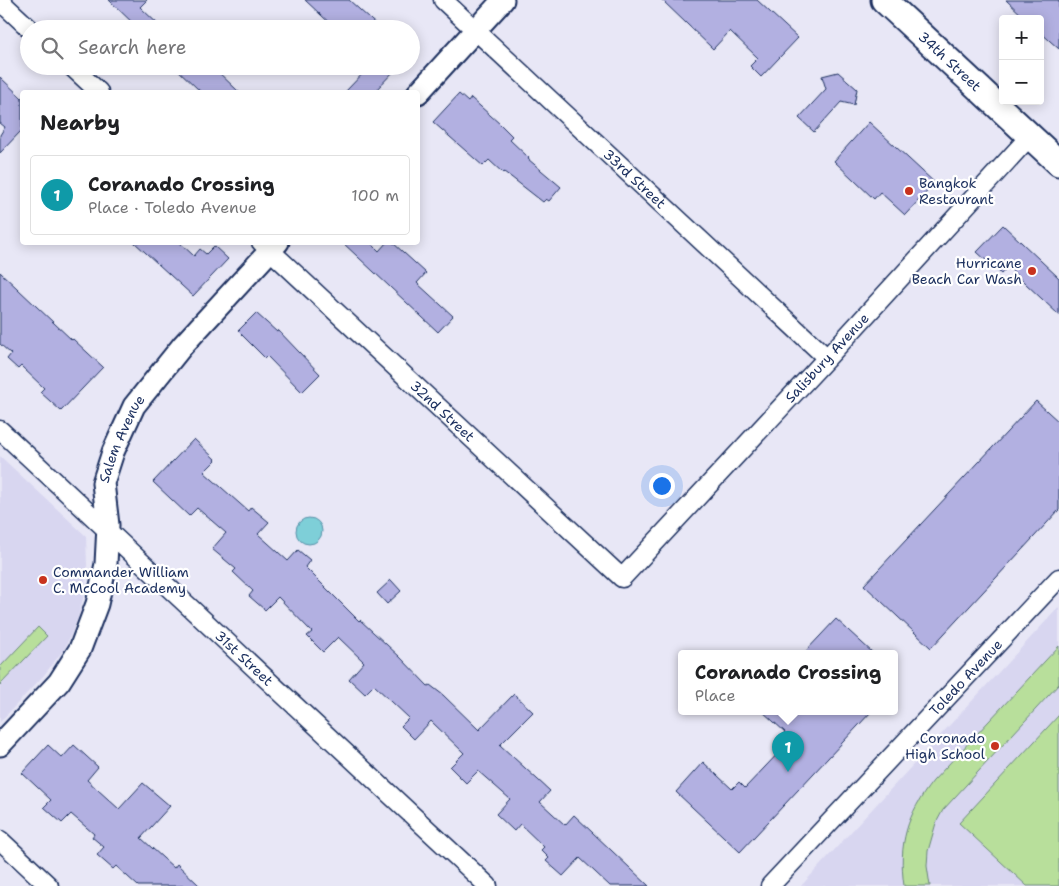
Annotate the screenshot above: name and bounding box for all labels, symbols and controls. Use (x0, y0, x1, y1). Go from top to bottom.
map controls (999, 15, 1044, 105)
button: + (999, 15, 1044, 60)
search box (20, 20, 420, 75)
street label: 34th Street (915, 28, 985, 95)
icon: search (38, 34, 66, 62)
text: Search here (78, 35, 187, 60)
button: − (999, 60, 1044, 105)
text: Nearby (40, 109, 120, 137)
street label: 33rd Street (599, 145, 670, 212)
text: Coranado Crossing (88, 172, 275, 197)
place label: Bangkok Restaurant (919, 174, 994, 208)
text: 1 (53, 185, 61, 206)
text: 100 m (351, 185, 399, 206)
marker: Bangkok Restaurant (903, 185, 915, 197)
text: Place · Toledo Avenue (88, 197, 257, 218)
place label: Hurricane Beach Car Wash (912, 254, 1022, 288)
marker: Hurricane Beach Car Wash (1026, 265, 1038, 277)
street label: Salisbury Avenue (781, 309, 873, 406)
street label: 32nd Street (407, 377, 479, 445)
street label: Salem Avenue (95, 391, 149, 485)
your location (649, 473, 675, 499)
place label: Commander William C. McCool Academy (53, 563, 189, 597)
marker: Commander William C. McCool Academy (37, 574, 49, 586)
street label: 31st Street (211, 626, 277, 690)
street label: Toledo Avenue (925, 635, 1006, 720)
popup (678, 650, 898, 715)
text: Coranado Crossing (695, 660, 881, 685)
text: Place (695, 685, 735, 706)
place label: Coronado High School (905, 729, 986, 763)
pin: 1 (772, 731, 804, 772)
marker: Coronado High School (989, 740, 1001, 752)

